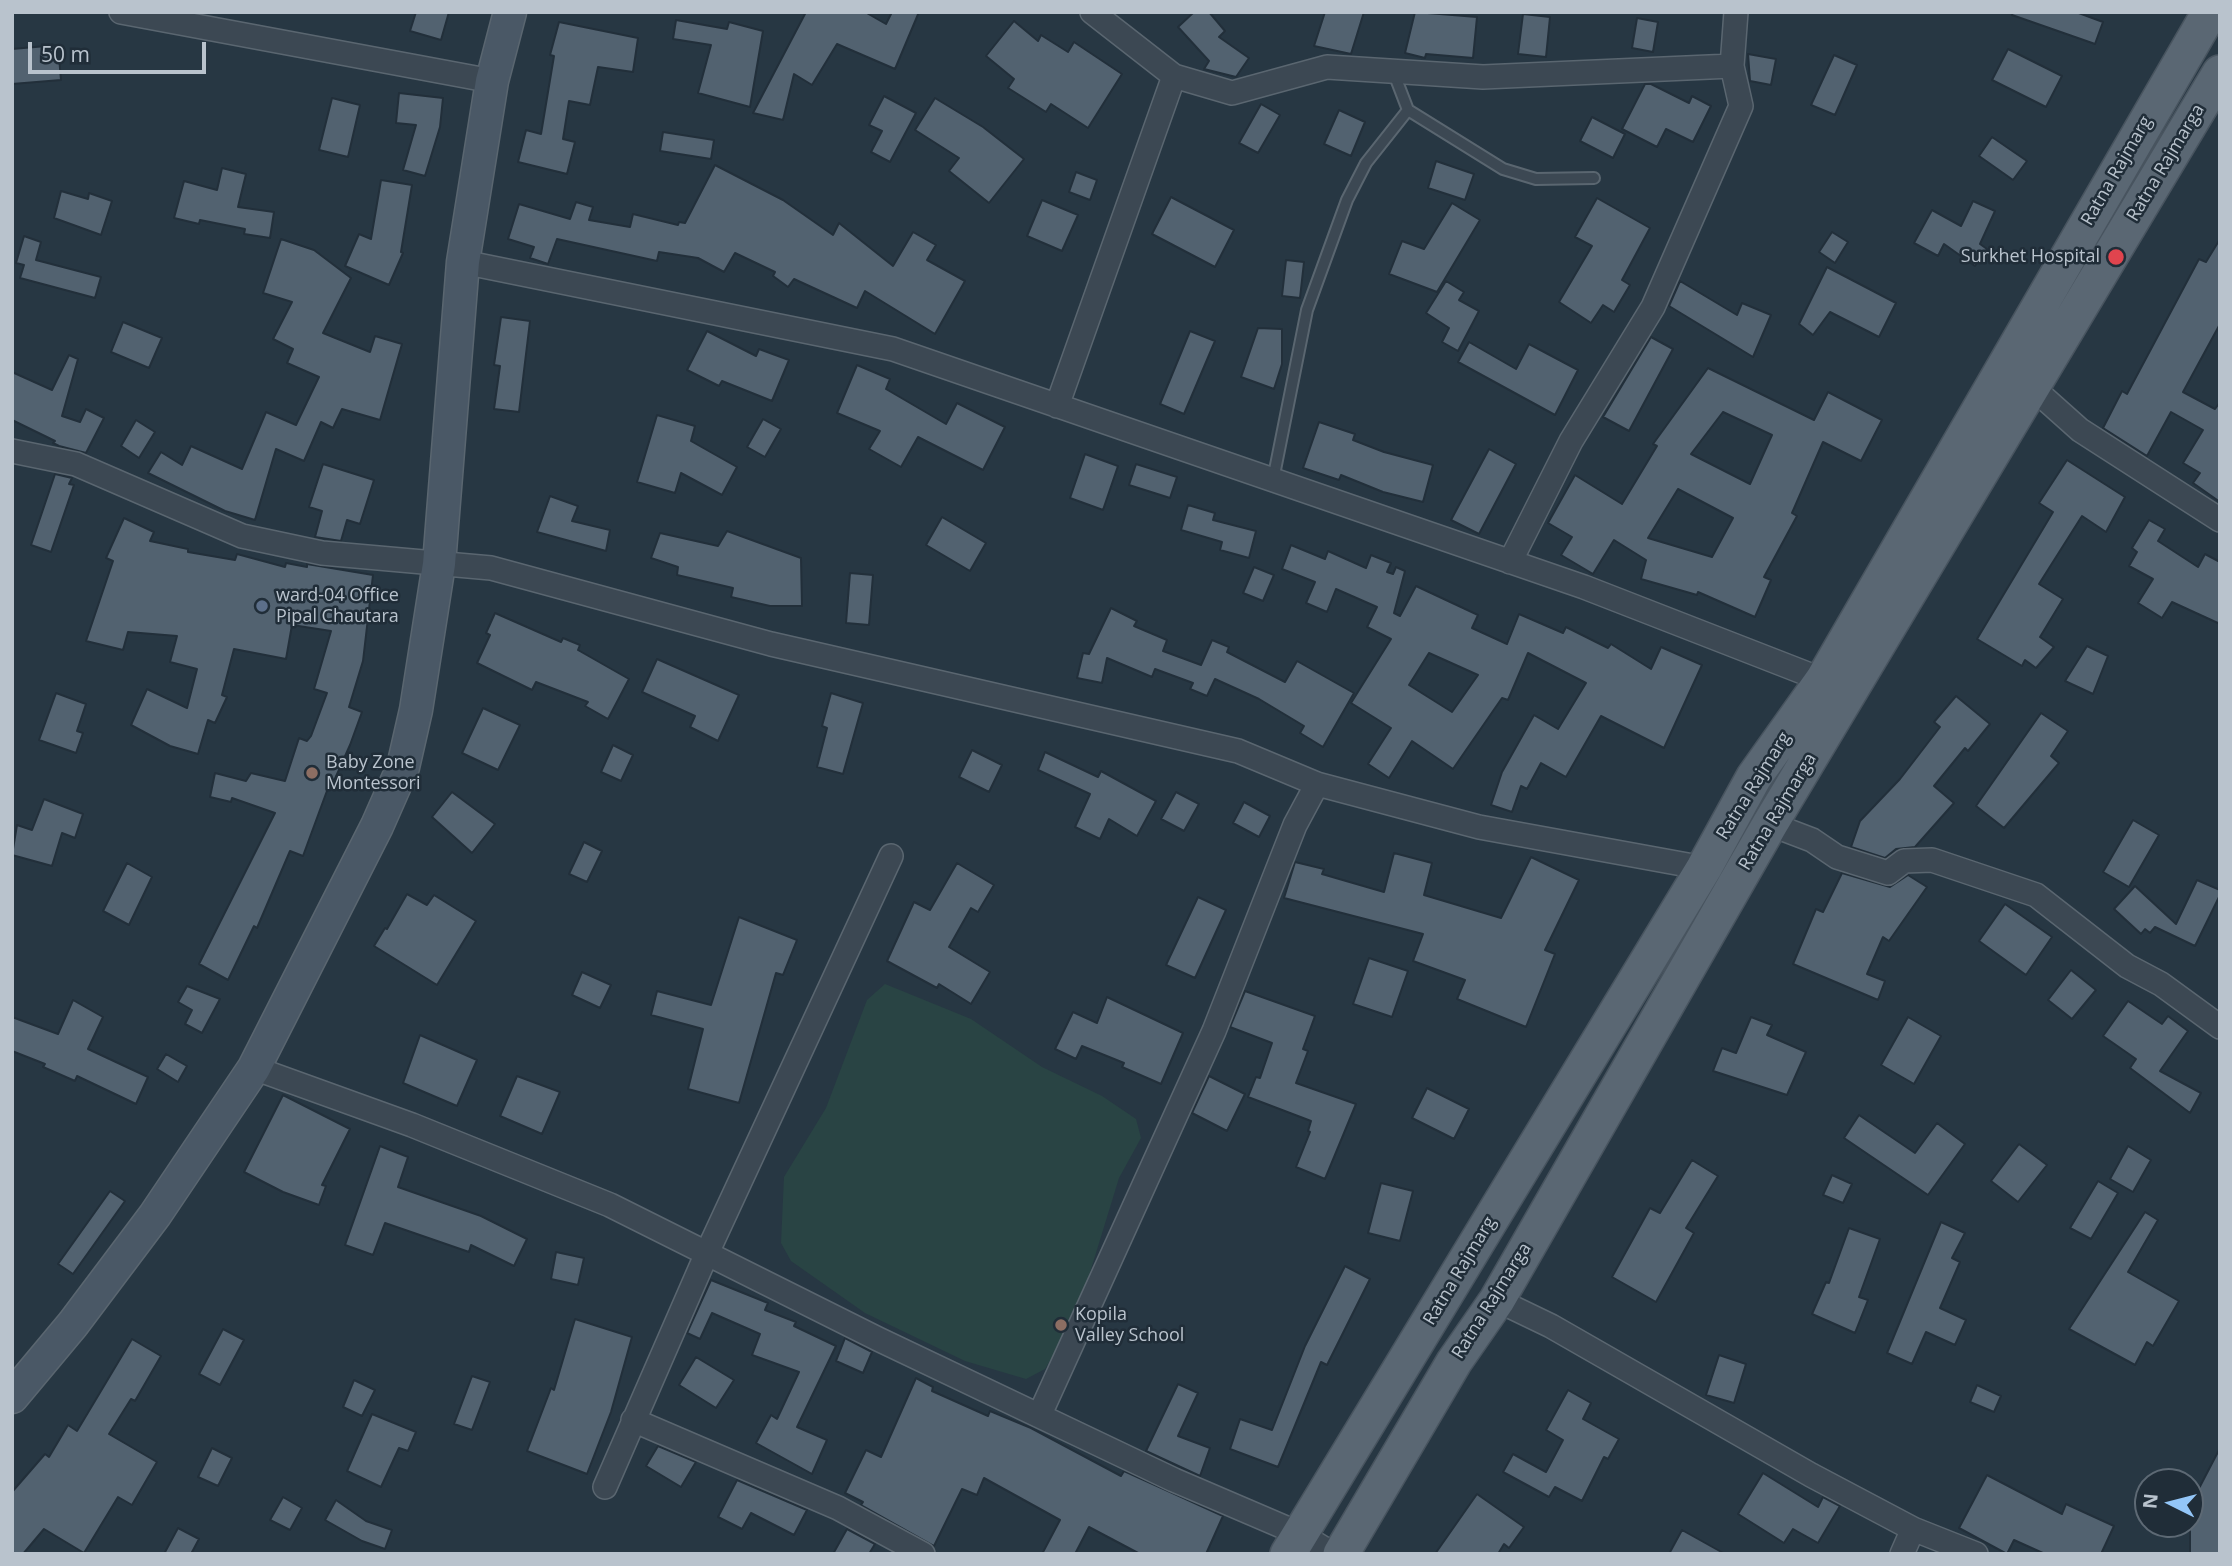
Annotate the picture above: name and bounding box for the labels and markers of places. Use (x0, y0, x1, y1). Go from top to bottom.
place label: Surkhet Hospital (1961, 246, 2100, 268)
marker: Surkhet Hospital (2106, 247, 2126, 267)
place label: ward-04 Office Pipal Chautara (276, 585, 399, 628)
marker: ward-04 Office Pipal Chautara (254, 598, 270, 614)
place label: Baby Zone Montessori (326, 752, 420, 794)
marker: Baby Zone Montessori (304, 765, 320, 781)
place label: Kopila Valley School (1075, 1304, 1184, 1346)
marker: Kopila Valley School (1053, 1317, 1069, 1333)

